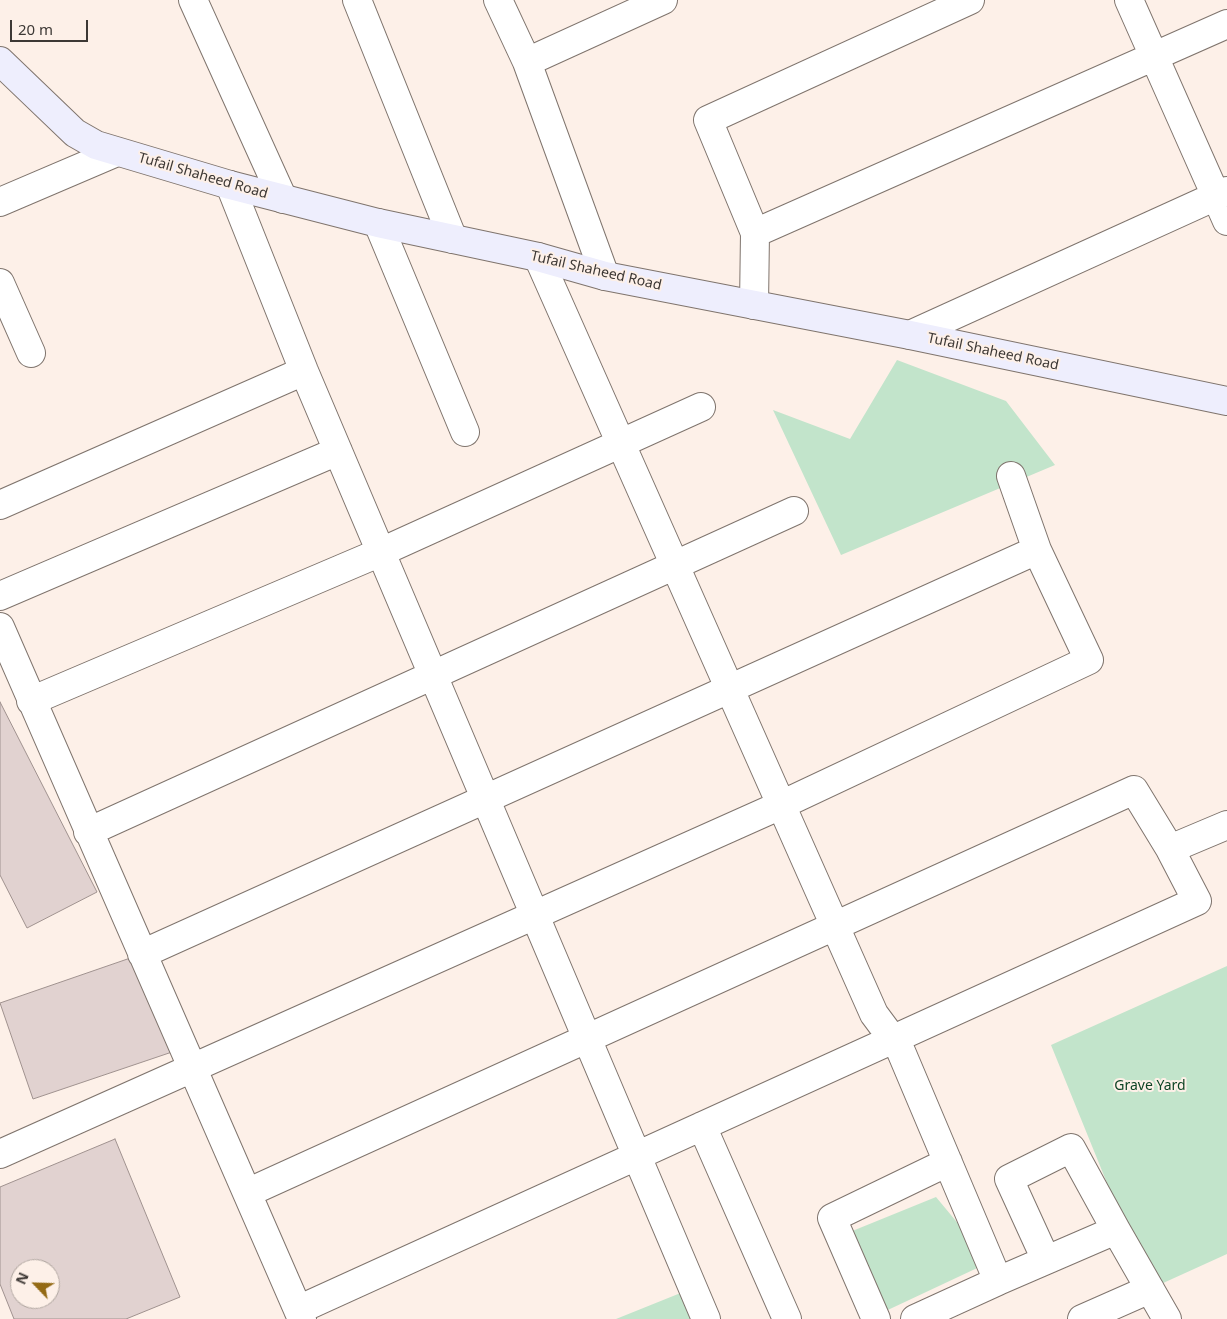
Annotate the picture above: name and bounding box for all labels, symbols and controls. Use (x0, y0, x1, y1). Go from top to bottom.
scale bar (12, 10, 90, 42)
text: 20 m (18, 19, 53, 39)
street label: Tufail Shaheed Road (136, 149, 270, 203)
street label: Tufail Shaheed Road (529, 248, 663, 294)
street label: Tufail Shaheed Road (926, 330, 1060, 374)
park label: Grave Yard (1114, 1078, 1186, 1094)
north arrow (10, 1259, 60, 1309)
text: N (11, 1269, 33, 1287)

